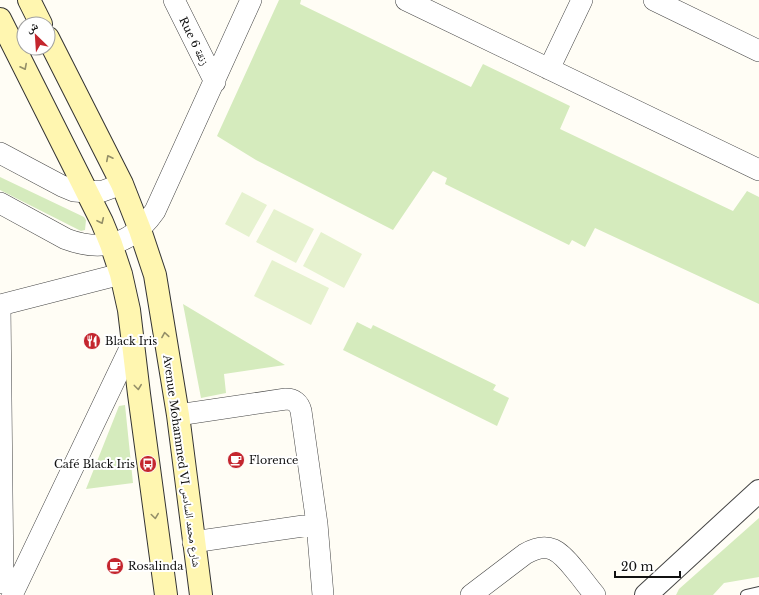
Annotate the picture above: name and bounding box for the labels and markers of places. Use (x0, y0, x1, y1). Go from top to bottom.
restaurant icon: Black Iris (82, 331, 102, 351)
place label: Black Iris (105, 334, 157, 348)
cafe icon: Florence (226, 450, 246, 470)
place label: Florence (249, 453, 298, 467)
bus stop icon: Café Black Iris (138, 454, 158, 474)
place label: Café Black Iris (54, 457, 135, 471)
cafe icon: Rosalinda (105, 556, 125, 576)
place label: Rosalinda (128, 559, 184, 573)

